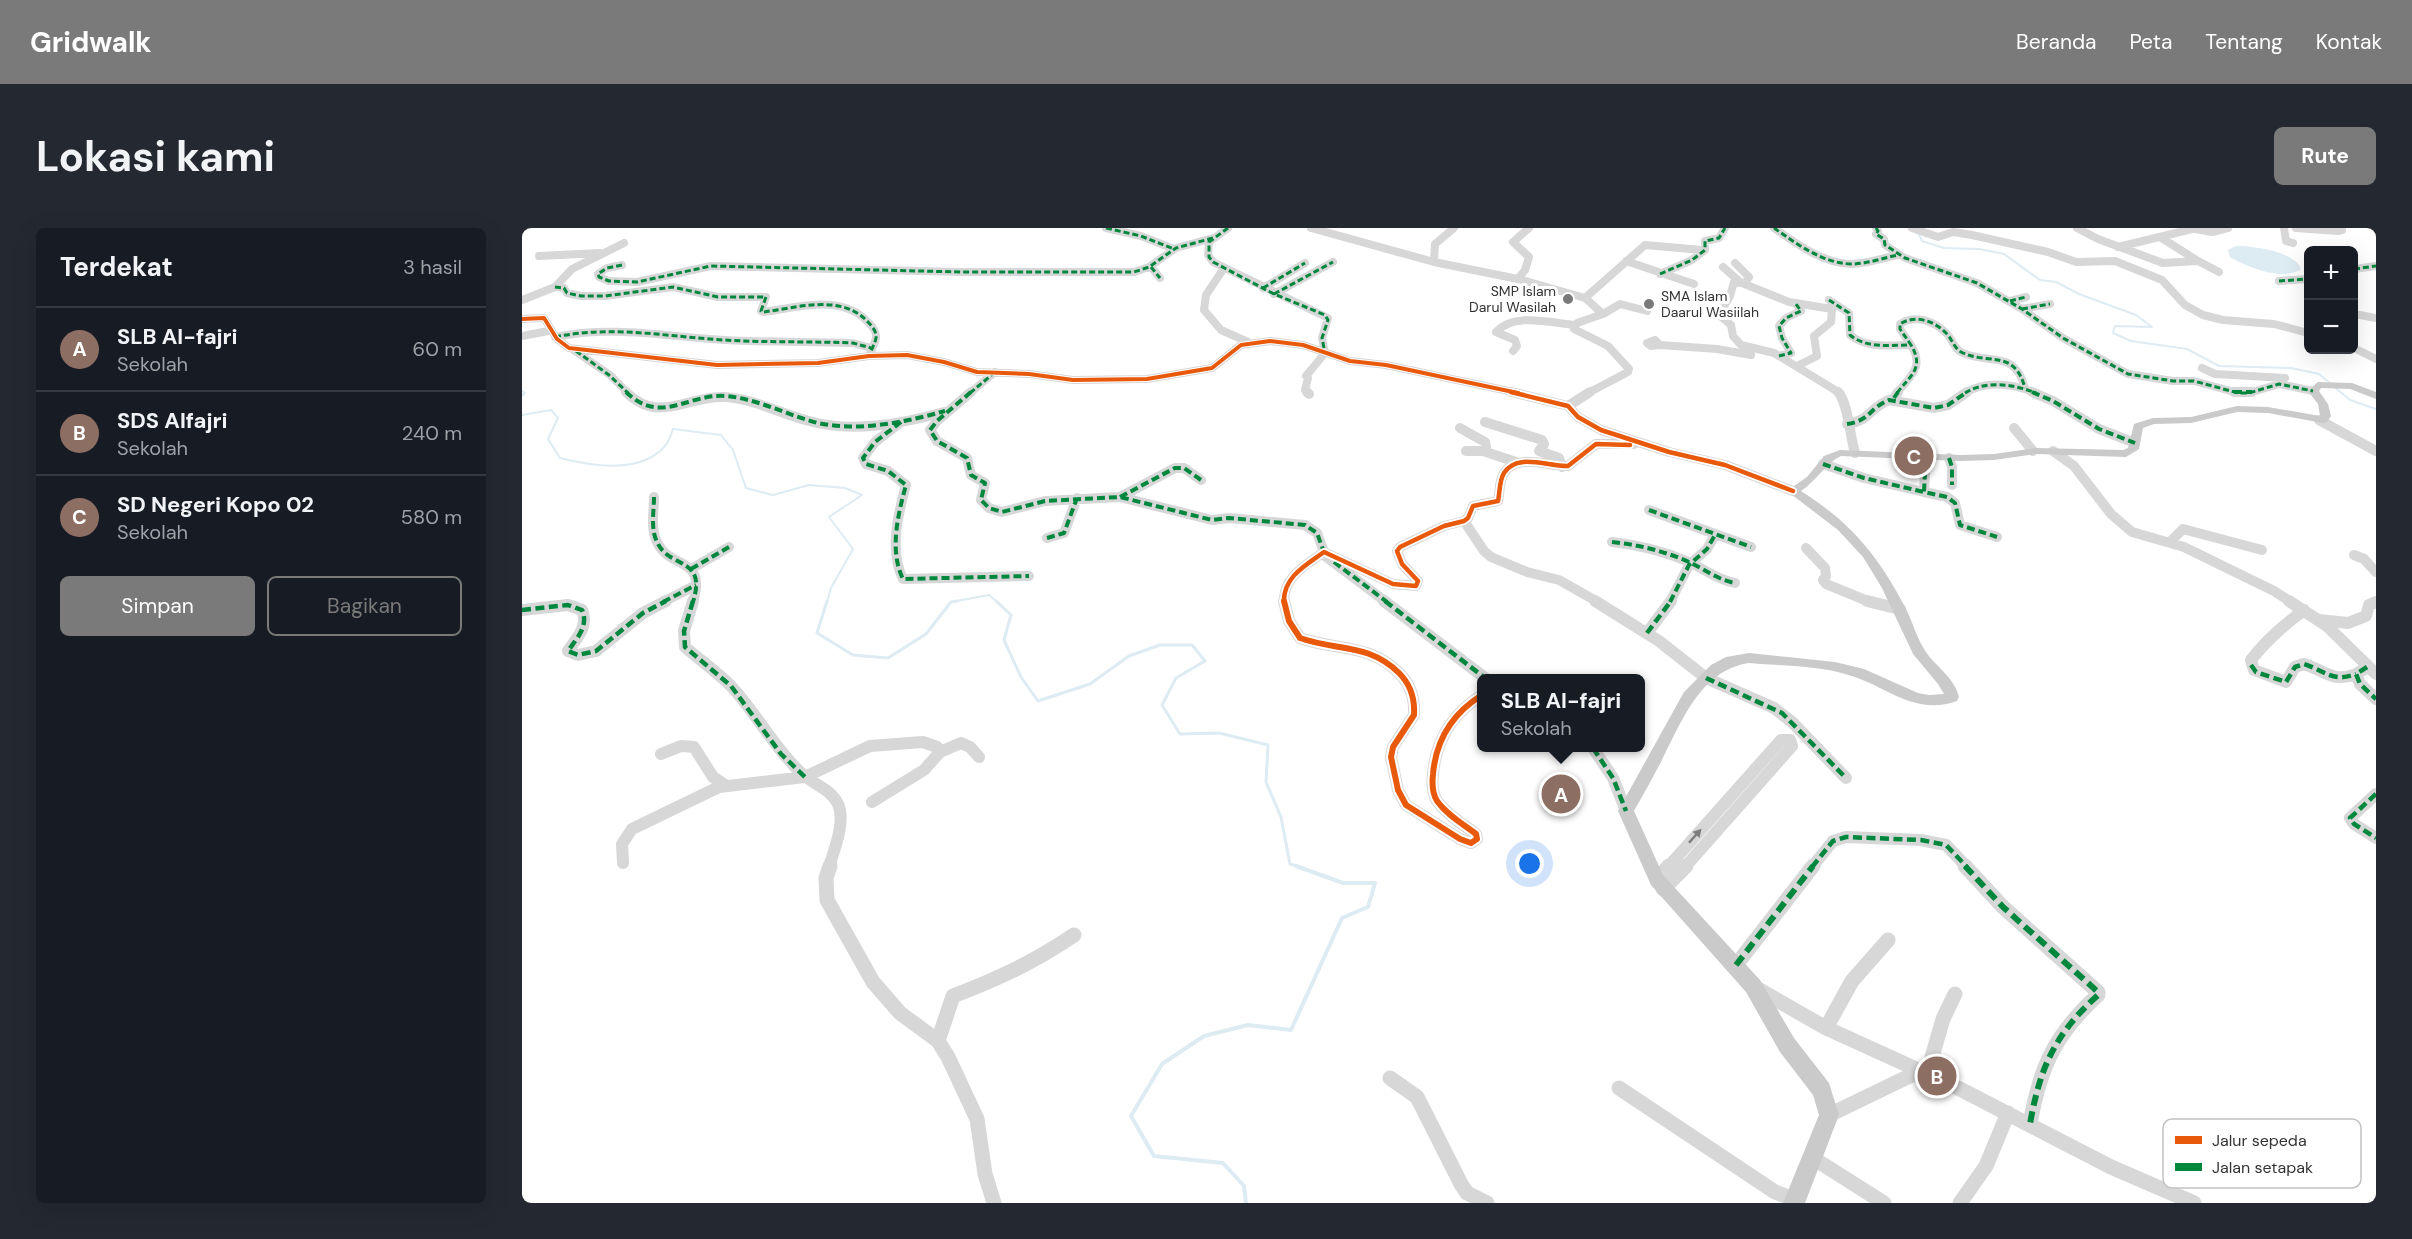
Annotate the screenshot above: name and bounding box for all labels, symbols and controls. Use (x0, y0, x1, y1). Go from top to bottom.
text: Gridwalk (30, 24, 152, 61)
text: Beranda (2016, 28, 2097, 56)
text: Peta (2130, 28, 2172, 56)
text: Tentang (2205, 28, 2283, 56)
text: Kontak (2316, 28, 2382, 56)
button: Rute (2274, 127, 2376, 185)
text: Lokasi kami (36, 129, 275, 184)
map controls (2304, 246, 2358, 354)
button: + (2304, 246, 2358, 300)
text: Terdekat (60, 250, 173, 284)
text: 3 hasil (403, 254, 462, 280)
place label: SMP Islam Darul Wasilah (1469, 282, 1556, 316)
place label: SMA Islam Daarul Wasiilah (1661, 287, 1759, 321)
marker: SMP Islam Darul Wasilah (1561, 292, 1575, 306)
marker: SMA Islam Daarul Wasiilah (1642, 297, 1656, 311)
button: − (2304, 300, 2358, 354)
text: SLB Al-fajri (117, 322, 238, 351)
text: A (72, 336, 87, 362)
text: 60 m (413, 336, 462, 362)
text: Sekolah (117, 351, 188, 377)
text: SDS Alfajri (117, 406, 227, 435)
text: B (73, 420, 86, 446)
text: 240 m (402, 420, 462, 446)
pin: C (1894, 434, 1934, 478)
text: Sekolah (117, 435, 188, 461)
text: SD Negeri Kopo 02 (117, 490, 314, 519)
text: C (72, 504, 87, 530)
text: 580 m (401, 504, 462, 530)
text: Sekolah (117, 519, 188, 545)
button: Simpan (60, 576, 255, 636)
button: Bagikan (267, 576, 462, 636)
popup (1477, 674, 1645, 752)
text: SLB Al-fajri (1501, 686, 1621, 715)
text: Sekolah (1501, 715, 1572, 741)
pin: A (1542, 772, 1580, 816)
one-way arrow (1688, 829, 1702, 844)
your location (1515, 849, 1544, 878)
pin: B (1918, 1054, 1956, 1098)
legend (2163, 1119, 2361, 1188)
text: Jalur sepeda (2212, 1130, 2307, 1151)
text: Jalan setapak (2212, 1157, 2313, 1178)

